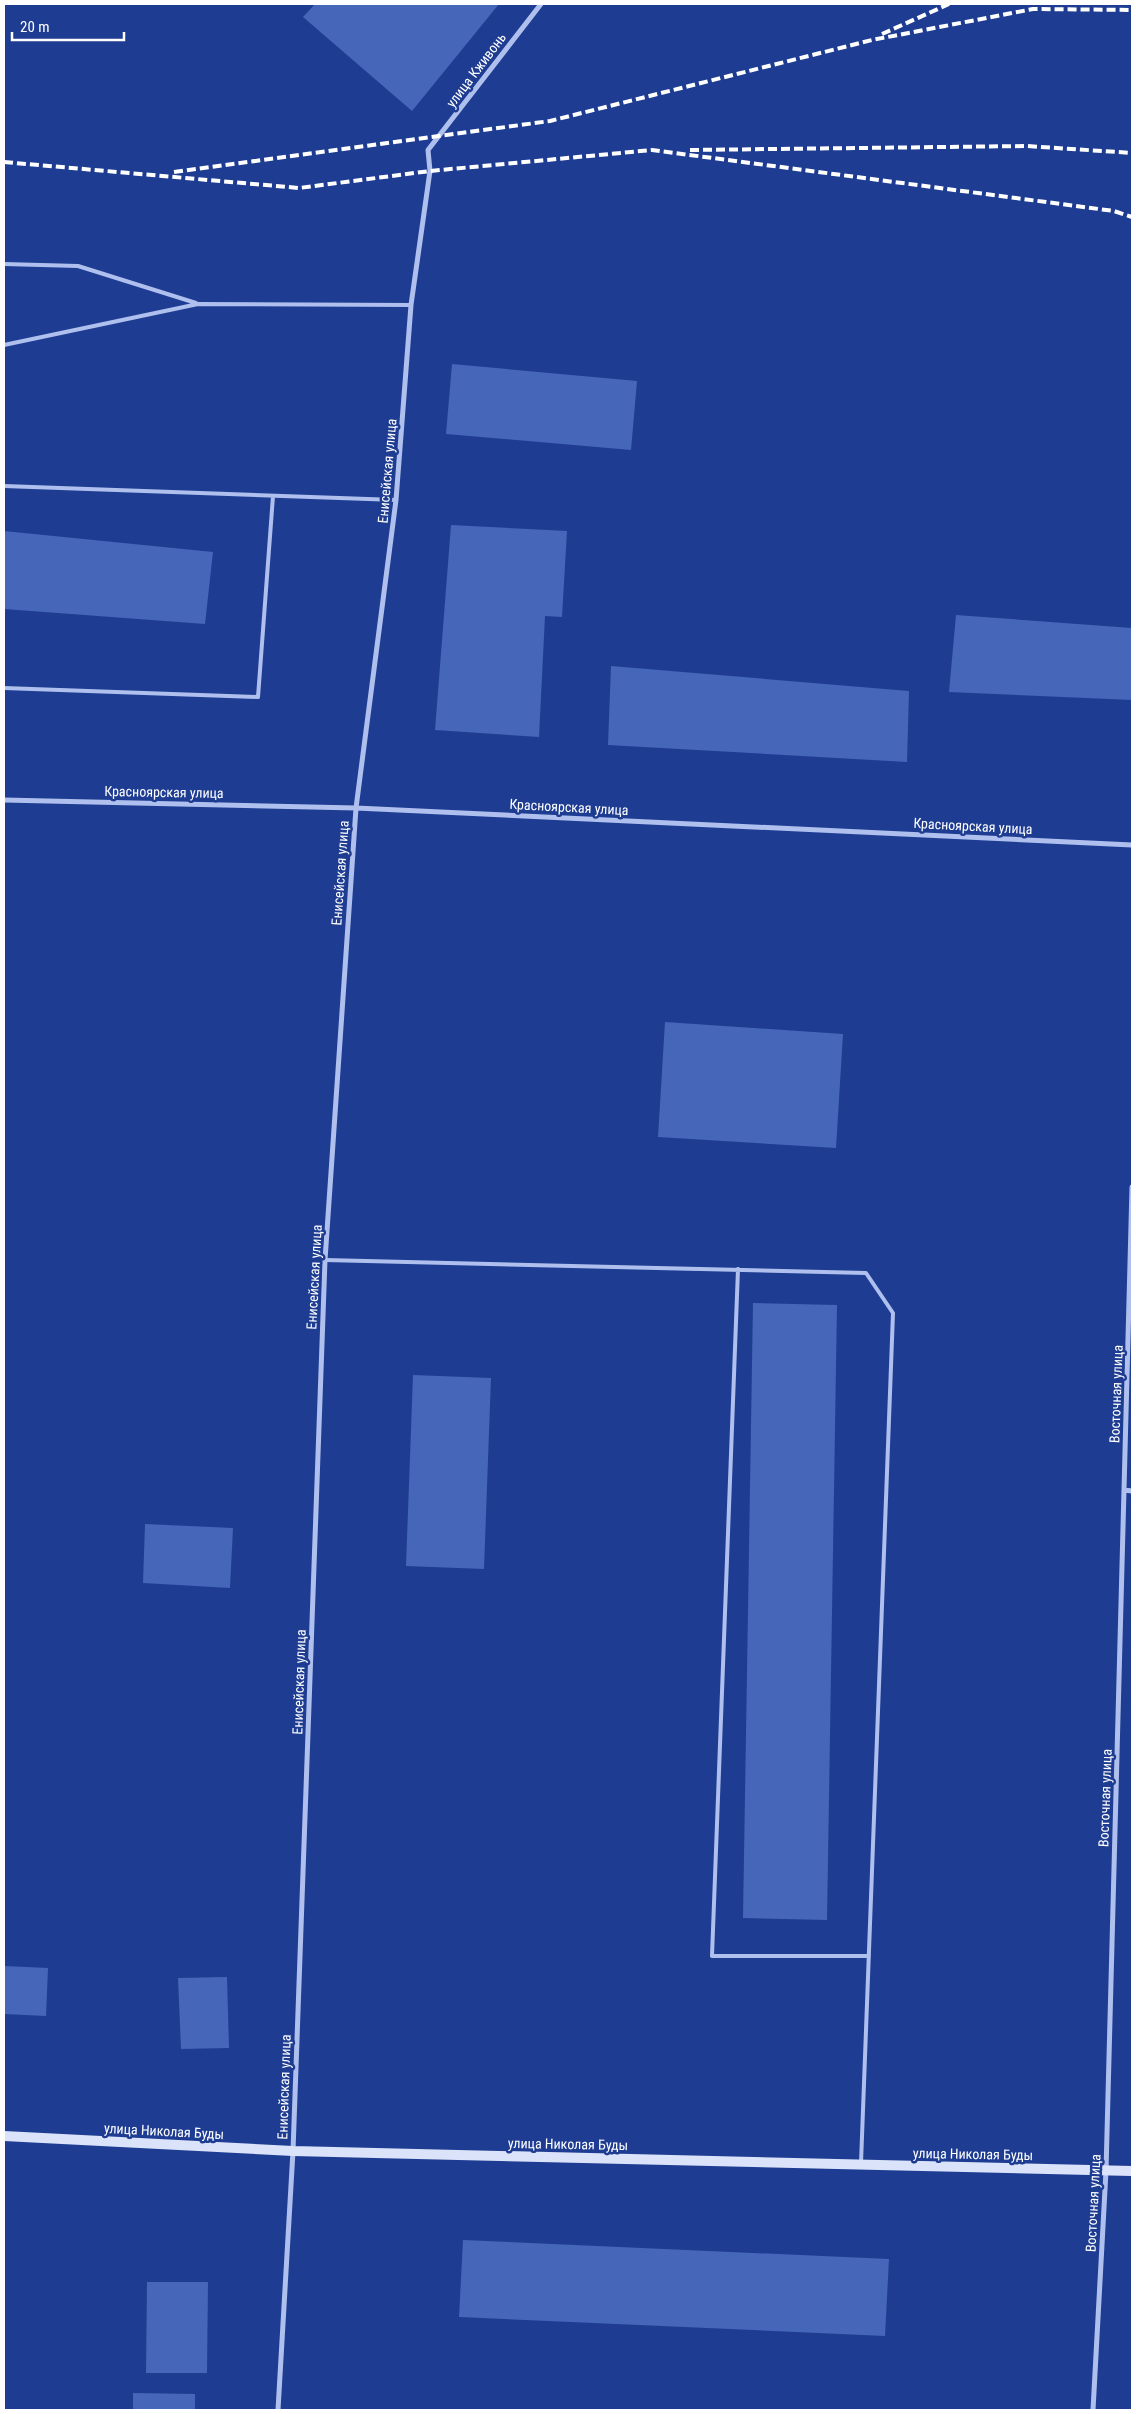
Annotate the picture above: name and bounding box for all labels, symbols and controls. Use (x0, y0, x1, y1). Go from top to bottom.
scale bar (12, 10, 125, 42)
text: 20 m (20, 18, 50, 36)
street label: улица Кживонь (443, 29, 509, 110)
street label: Енисейская улица (374, 418, 400, 524)
street label: Красноярская улица (104, 783, 224, 801)
street label: Красноярская улица (509, 796, 629, 818)
street label: Красноярская улица (913, 815, 1033, 837)
street label: Енисейская улица (328, 820, 352, 926)
street label: Енисейская улица (303, 1224, 325, 1330)
street label: Восточная улица (1106, 1345, 1126, 1443)
street label: Енисейская улица (289, 1629, 309, 1735)
street label: Восточная улица (1095, 1749, 1115, 1847)
street label: Енисейская улица (274, 2034, 294, 2140)
street label: улица Николая Буды (103, 2120, 225, 2142)
street label: улица Николая Буды (508, 2135, 628, 2153)
street label: улица Николая Буды (913, 2145, 1033, 2163)
street label: Восточная улица (1082, 2154, 1104, 2252)

